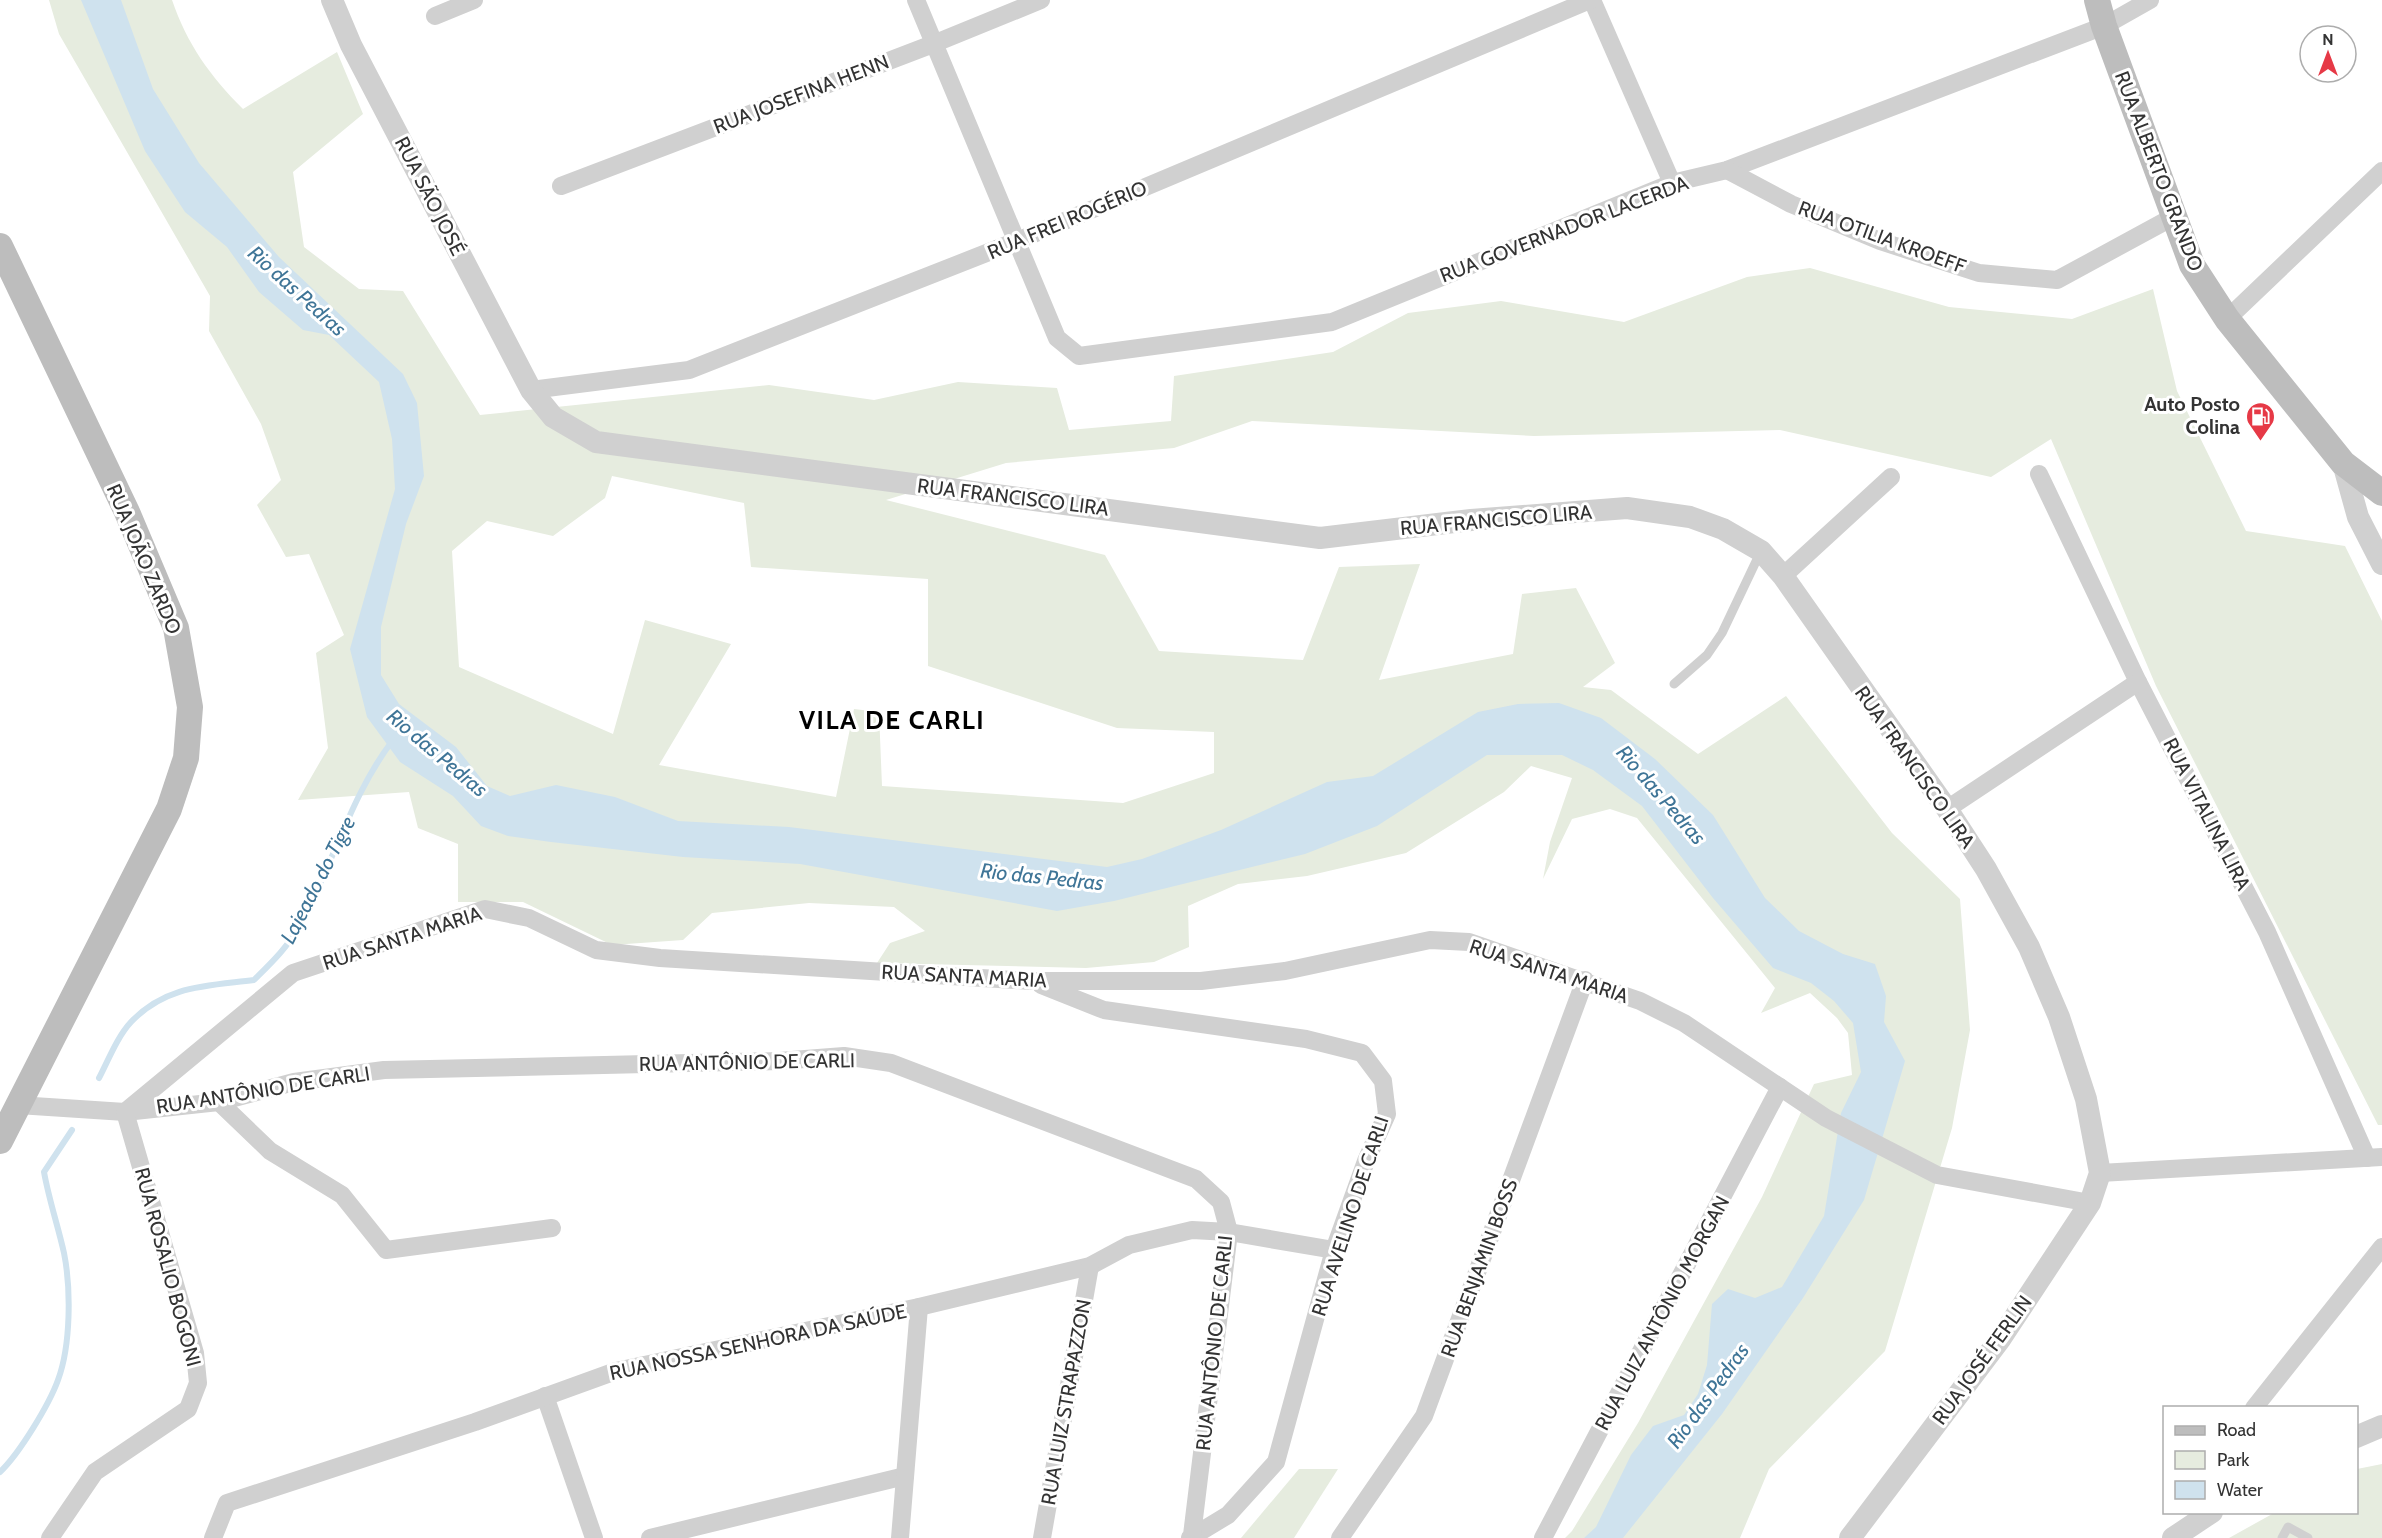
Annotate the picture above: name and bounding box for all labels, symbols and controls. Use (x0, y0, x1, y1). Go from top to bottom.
north arrow (2298, 24, 2358, 84)
text: N (2322, 30, 2334, 49)
street label: RUA JOSEFINA HENN (710, 49, 892, 139)
street label: RUA ALBERTO GRANDO (2110, 68, 2208, 274)
street label: RUA SÃO JOSÉ (390, 133, 470, 259)
street label: RUA GOVERNADOR LACERDA (1436, 170, 1692, 288)
street label: RUA FREI ROGÉRIO (984, 176, 1150, 264)
street label: RUA OTILIA KROEFF (1795, 196, 1970, 279)
water label: Rio das Pedras (243, 240, 352, 341)
place label: Auto Posto Colina (2144, 392, 2240, 439)
fuel station icon: Auto Posto Colina (2245, 400, 2277, 442)
street label: RUA FRANCISCO LIRA (916, 473, 1111, 521)
street label: RUA JOÃO ZARDO (102, 480, 186, 638)
street label: RUA FRANCISCO LIRA (1399, 500, 1594, 540)
street label: RUA FRANCISCO LIRA (1850, 681, 1980, 853)
water label: Rio das Pedras (382, 703, 493, 802)
district label: VILA DE CARLI (799, 704, 985, 736)
street label: RUA VITALINA LIRA (2158, 734, 2256, 895)
water label: Rio das Pedras (1611, 740, 1711, 849)
water label: Lajeado do Tigre (275, 812, 361, 948)
water label: Rio das Pedras (979, 858, 1105, 895)
street label: RUA SANTA MARIA (320, 901, 485, 975)
street label: RUA SANTA MARIA (1467, 934, 1632, 1008)
street label: RUA SANTA MARIA (881, 960, 1048, 992)
street label: RUA ANTÔNIO DE CARLI (639, 1048, 855, 1076)
street label: RUA ANTÔNIO DE CARLI (154, 1061, 372, 1119)
street label: RUA AVELINO DE CARLI (1306, 1113, 1394, 1319)
street label: RUA ROSALIO BOGONI (130, 1165, 206, 1369)
street label: RUA BENJAMIN BOSS (1436, 1175, 1523, 1360)
street label: RUA LUIZ ANTÔNIO MORGAN (1590, 1192, 1734, 1434)
street label: RUA ANTÔNIO DE CARLI (1191, 1234, 1237, 1452)
street label: RUA JOSÉ FERLIN (1927, 1291, 2037, 1429)
street label: RUA LUIZ STRAPAZZON (1036, 1297, 1096, 1507)
street label: RUA NOSSA SENHORA DA SAÚDE (607, 1299, 909, 1385)
water label: Rio das Pedras (1661, 1338, 1754, 1453)
legend (2163, 1406, 2358, 1514)
text: Road (2217, 1419, 2256, 1441)
text: Park (2217, 1449, 2250, 1471)
text: Water (2217, 1479, 2263, 1501)

